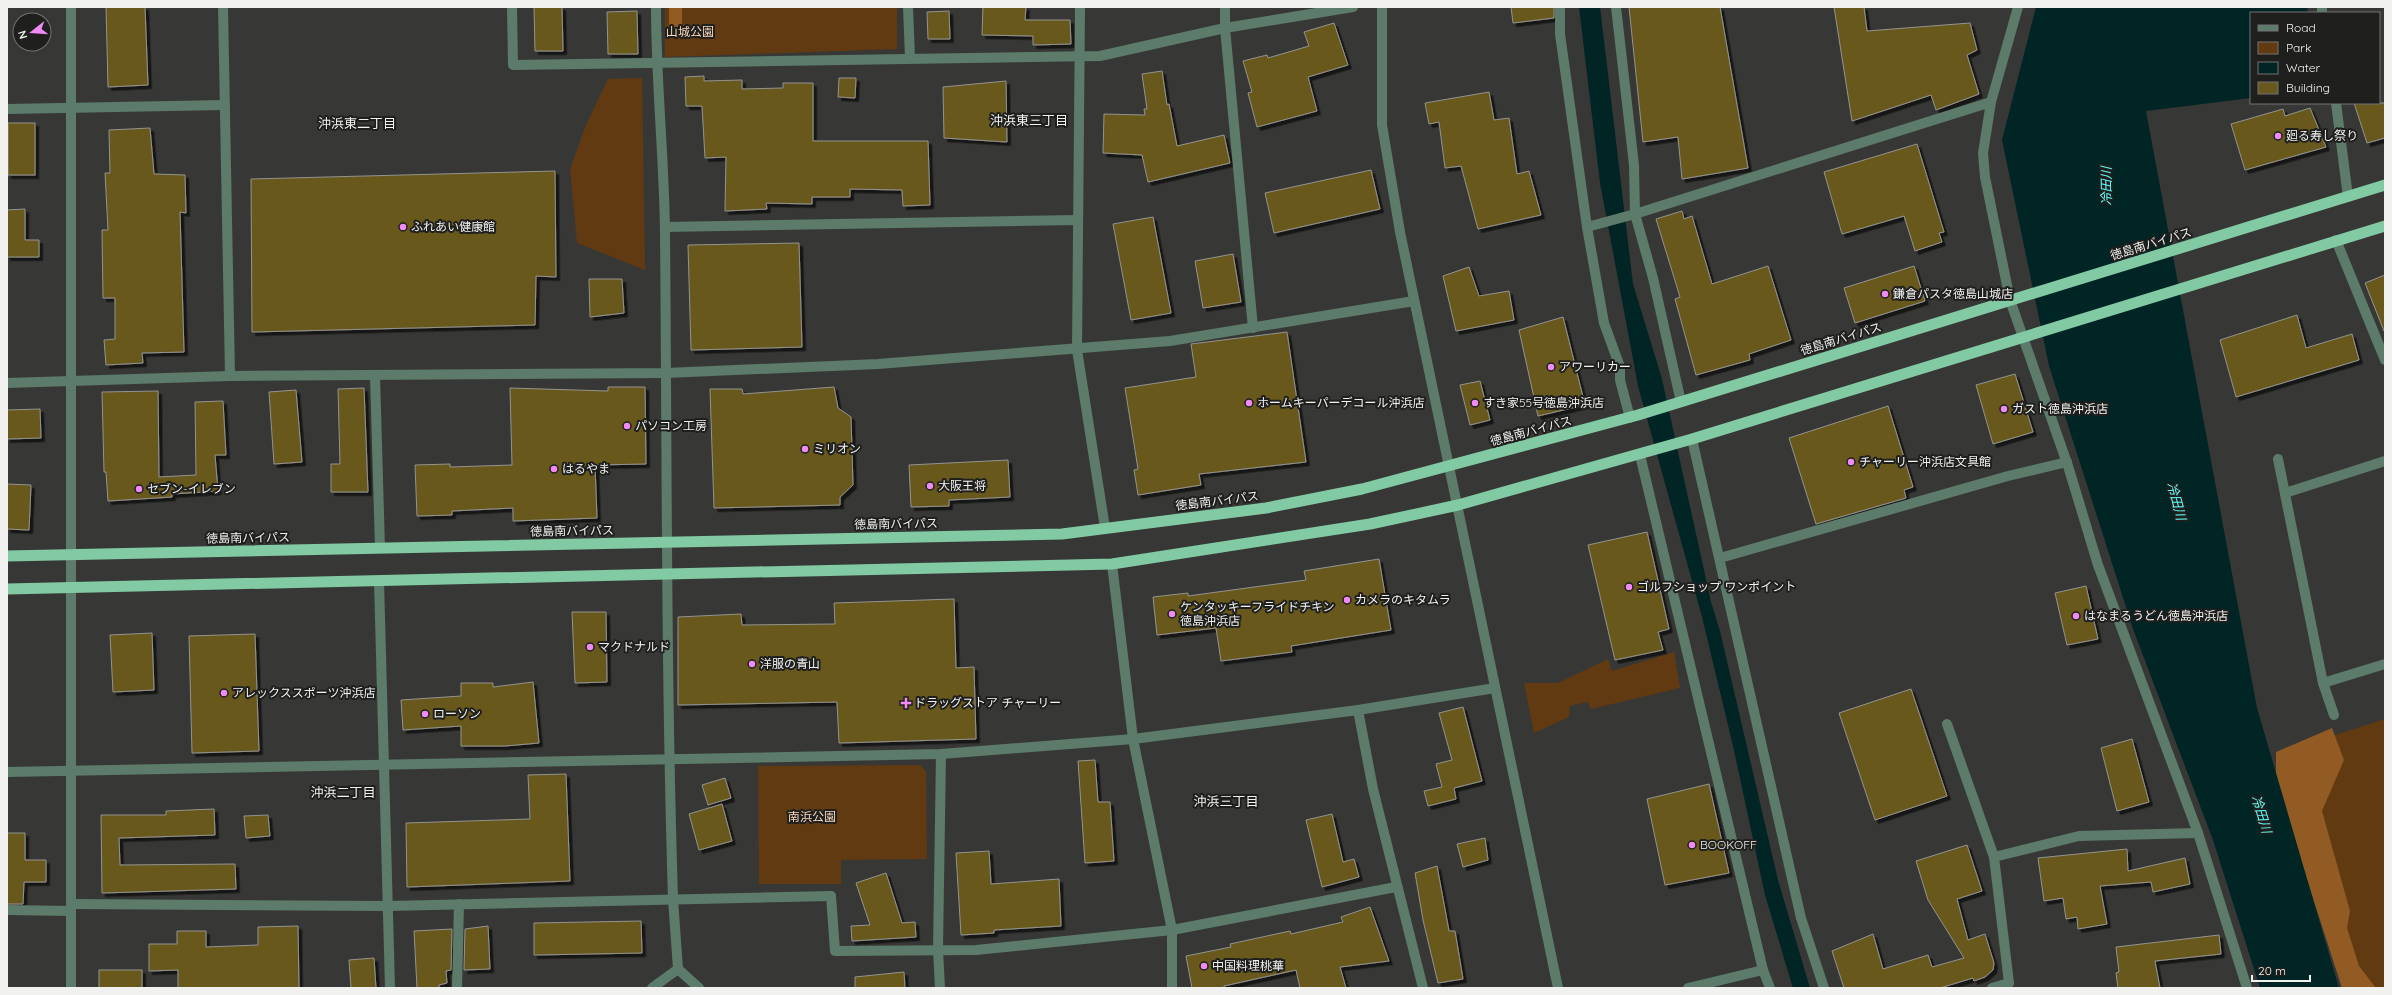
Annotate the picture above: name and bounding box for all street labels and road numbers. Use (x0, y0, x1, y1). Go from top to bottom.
street label: 徳島南バイパス (2109, 224, 2193, 263)
street label: 徳島南バイパス (1799, 319, 1883, 358)
street label: 徳島南バイパス (1488, 412, 1573, 449)
street label: 徳島南バイパス (1174, 488, 1259, 513)
street label: 徳島南バイパス (854, 515, 938, 532)
street label: 徳島南バイパス (530, 522, 614, 539)
street label: 徳島南バイパス (206, 529, 290, 546)

